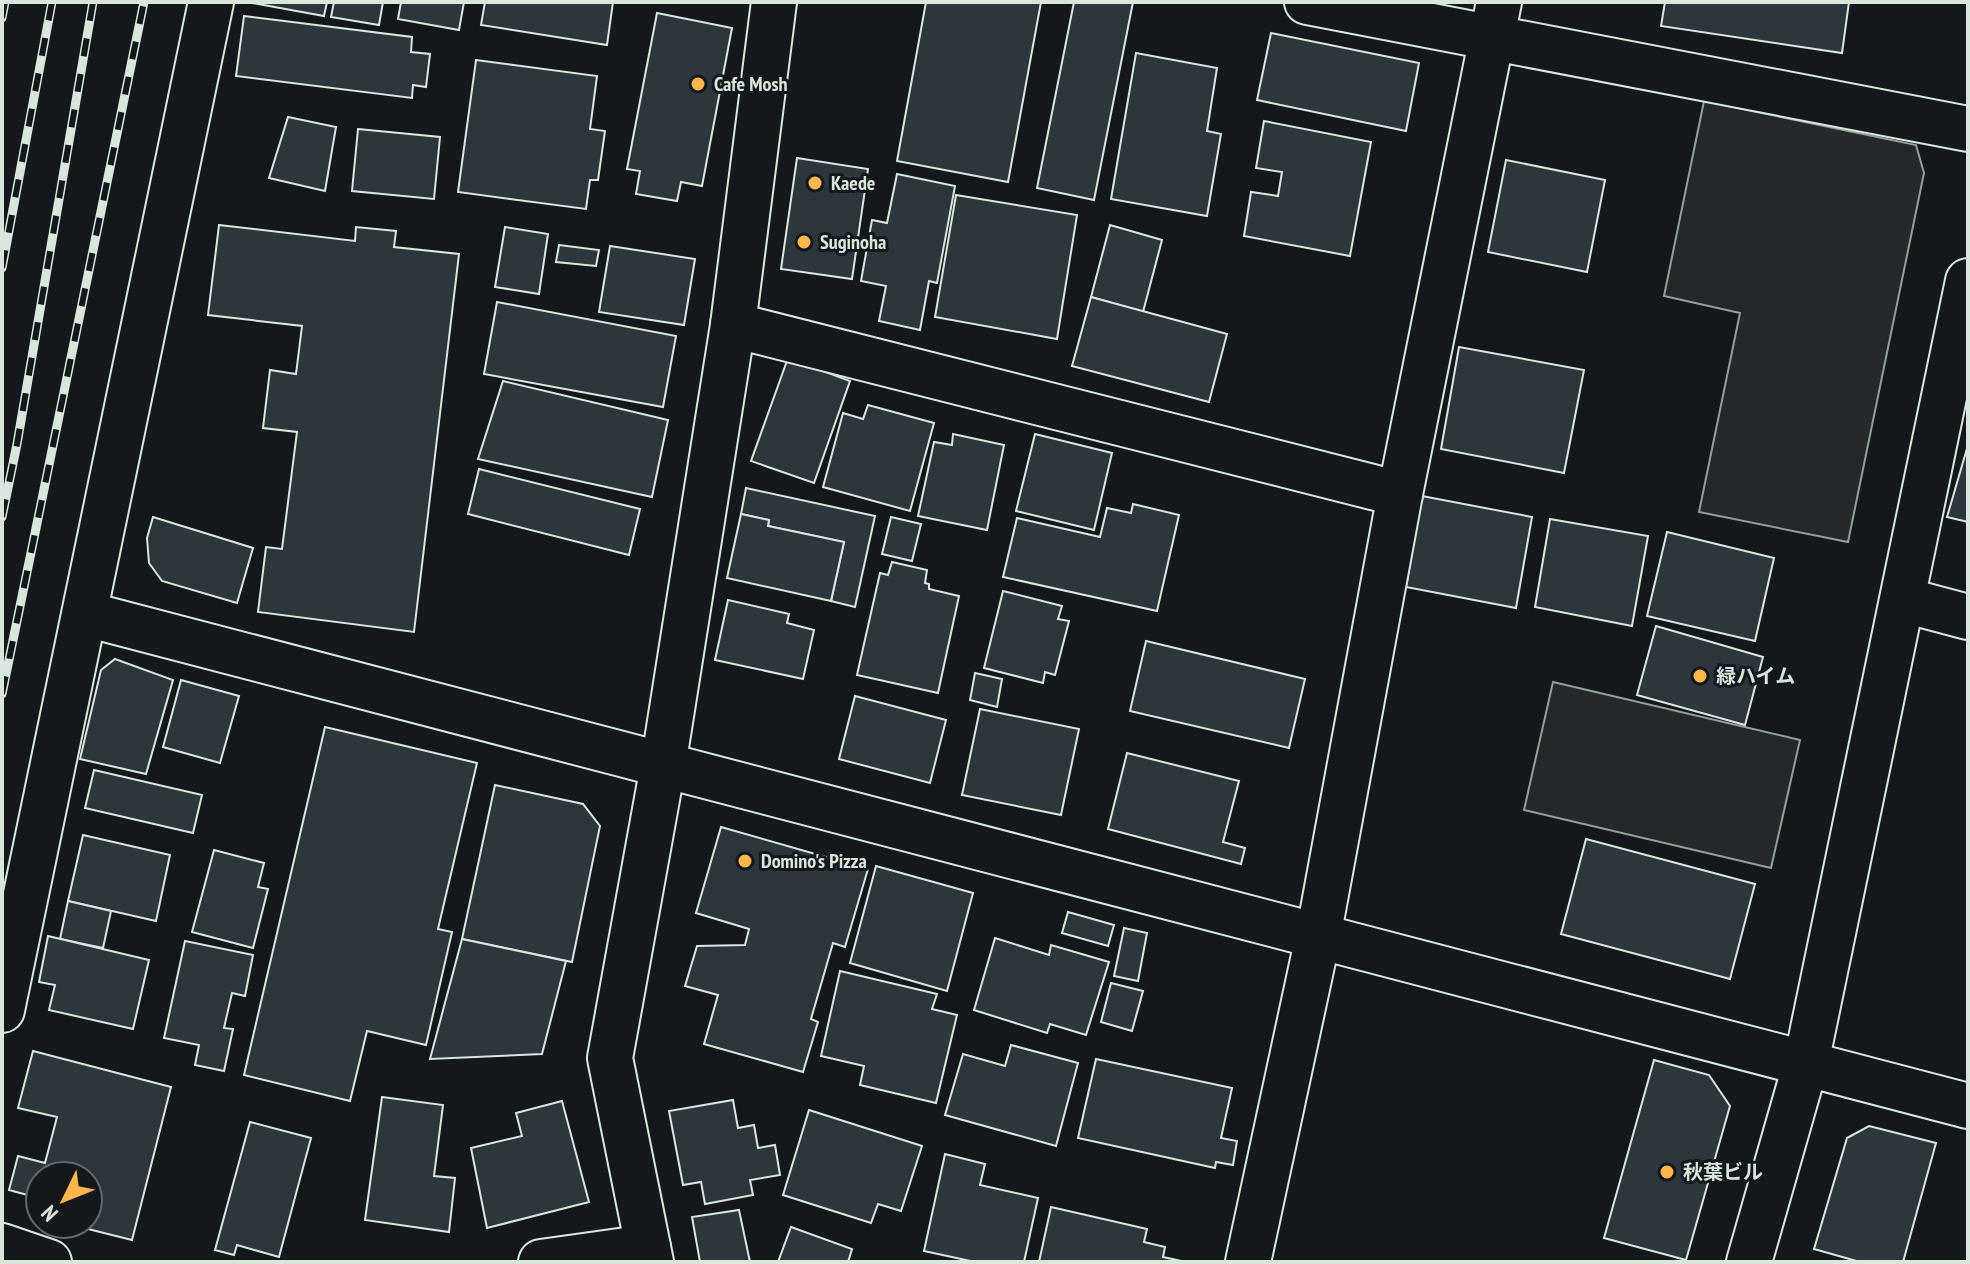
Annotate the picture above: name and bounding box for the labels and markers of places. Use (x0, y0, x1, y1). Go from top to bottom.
place label: Cafe Mosh (714, 71, 787, 97)
marker: Cafe Mosh (689, 75, 707, 93)
place label: Kaede (831, 170, 875, 196)
marker: Kaede (806, 174, 824, 192)
place label: Suginoha (820, 229, 886, 255)
marker: Suginoha (795, 233, 813, 251)
place label: 緑ハイム (1716, 663, 1795, 689)
marker: 緑ハイム (1691, 667, 1709, 685)
place label: Domino's Pizza (761, 848, 867, 874)
marker: Domino's Pizza (736, 852, 754, 870)
place label: 秋葉ビル (1683, 1159, 1763, 1185)
marker: 秋葉ビル (1658, 1163, 1676, 1181)

